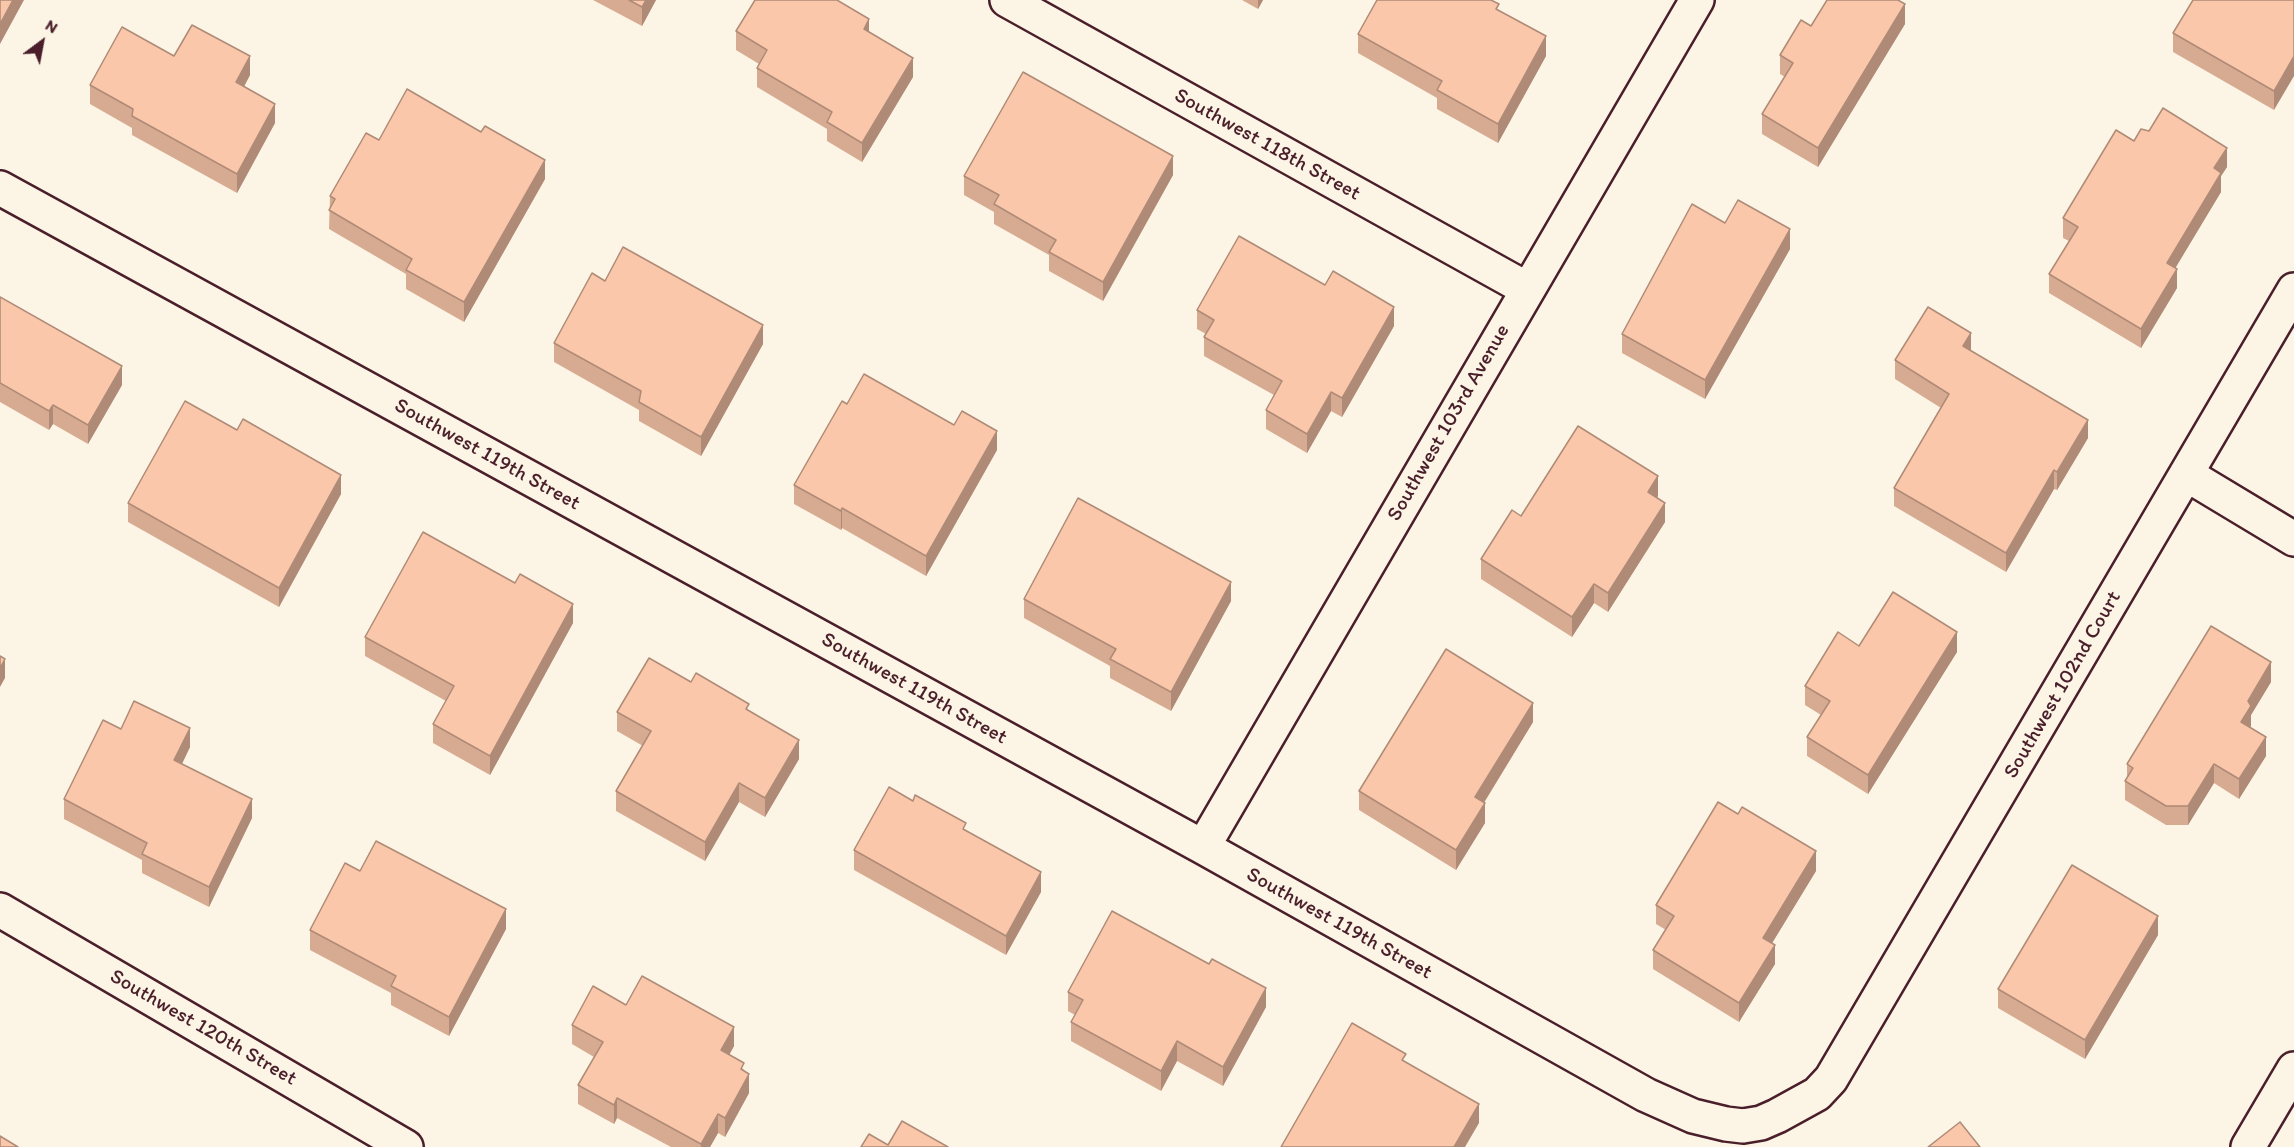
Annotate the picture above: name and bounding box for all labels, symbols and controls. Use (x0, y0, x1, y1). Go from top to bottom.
north arrow (12, 12, 72, 72)
text: N (42, 15, 61, 37)
street label: Southwest 118th Street (1170, 83, 1364, 207)
street label: Southwest 103rd Avenue (1382, 320, 1516, 526)
street label: Southwest 119th Street (390, 393, 584, 517)
street label: Southwest 102nd Court (1999, 587, 2127, 783)
street label: Southwest 119th Street (817, 627, 1011, 751)
street label: Southwest 119th Street (1242, 862, 1436, 986)
street label: Southwest 120th Street (105, 964, 301, 1092)

